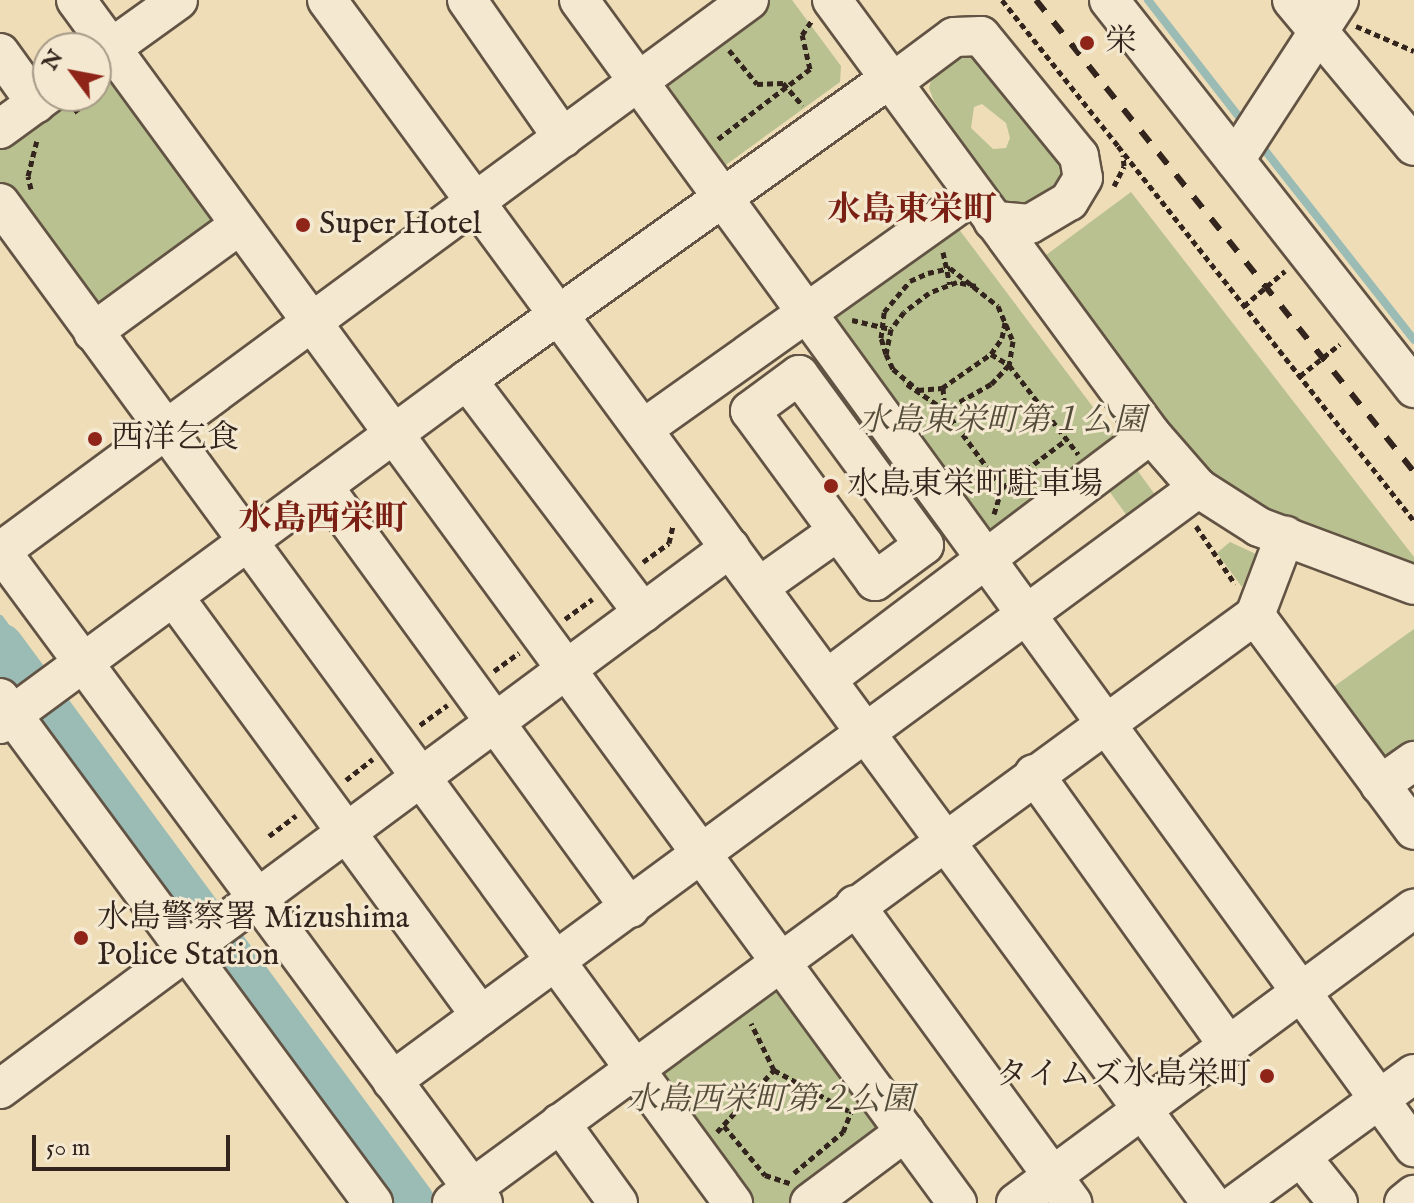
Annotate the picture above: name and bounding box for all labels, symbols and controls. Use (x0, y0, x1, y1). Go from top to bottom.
place label: 栄 (1105, 24, 1137, 62)
north arrow (32, 32, 112, 112)
marker: 栄 (1076, 32, 1098, 54)
text: N (36, 45, 70, 76)
district label: 水島東栄町 (827, 191, 997, 231)
place label: Super Hotel (319, 206, 481, 244)
marker: Super Hotel (294, 216, 312, 234)
park label: 水島東栄町第１公園 (858, 403, 1146, 441)
place label: 西洋乞食 (111, 420, 239, 458)
marker: 西洋乞食 (86, 430, 104, 448)
place label: 水島東栄町駐車場 (847, 467, 1103, 505)
marker: 水島東栄町駐車場 (822, 477, 840, 495)
district label: 水島西栄町 (238, 500, 408, 540)
place label: 水島警察署 Mizushima Police Station (97, 901, 409, 976)
marker: 水島警察署 Mizushima Police Station (72, 929, 90, 947)
place label: タイムズ水島栄町 (995, 1057, 1251, 1095)
marker: タイムズ水島栄町 (1258, 1067, 1276, 1085)
park label: 水島西栄町第２公園 (626, 1082, 914, 1120)
scale bar (36, 1119, 234, 1169)
text: 50 m (46, 1133, 90, 1164)

